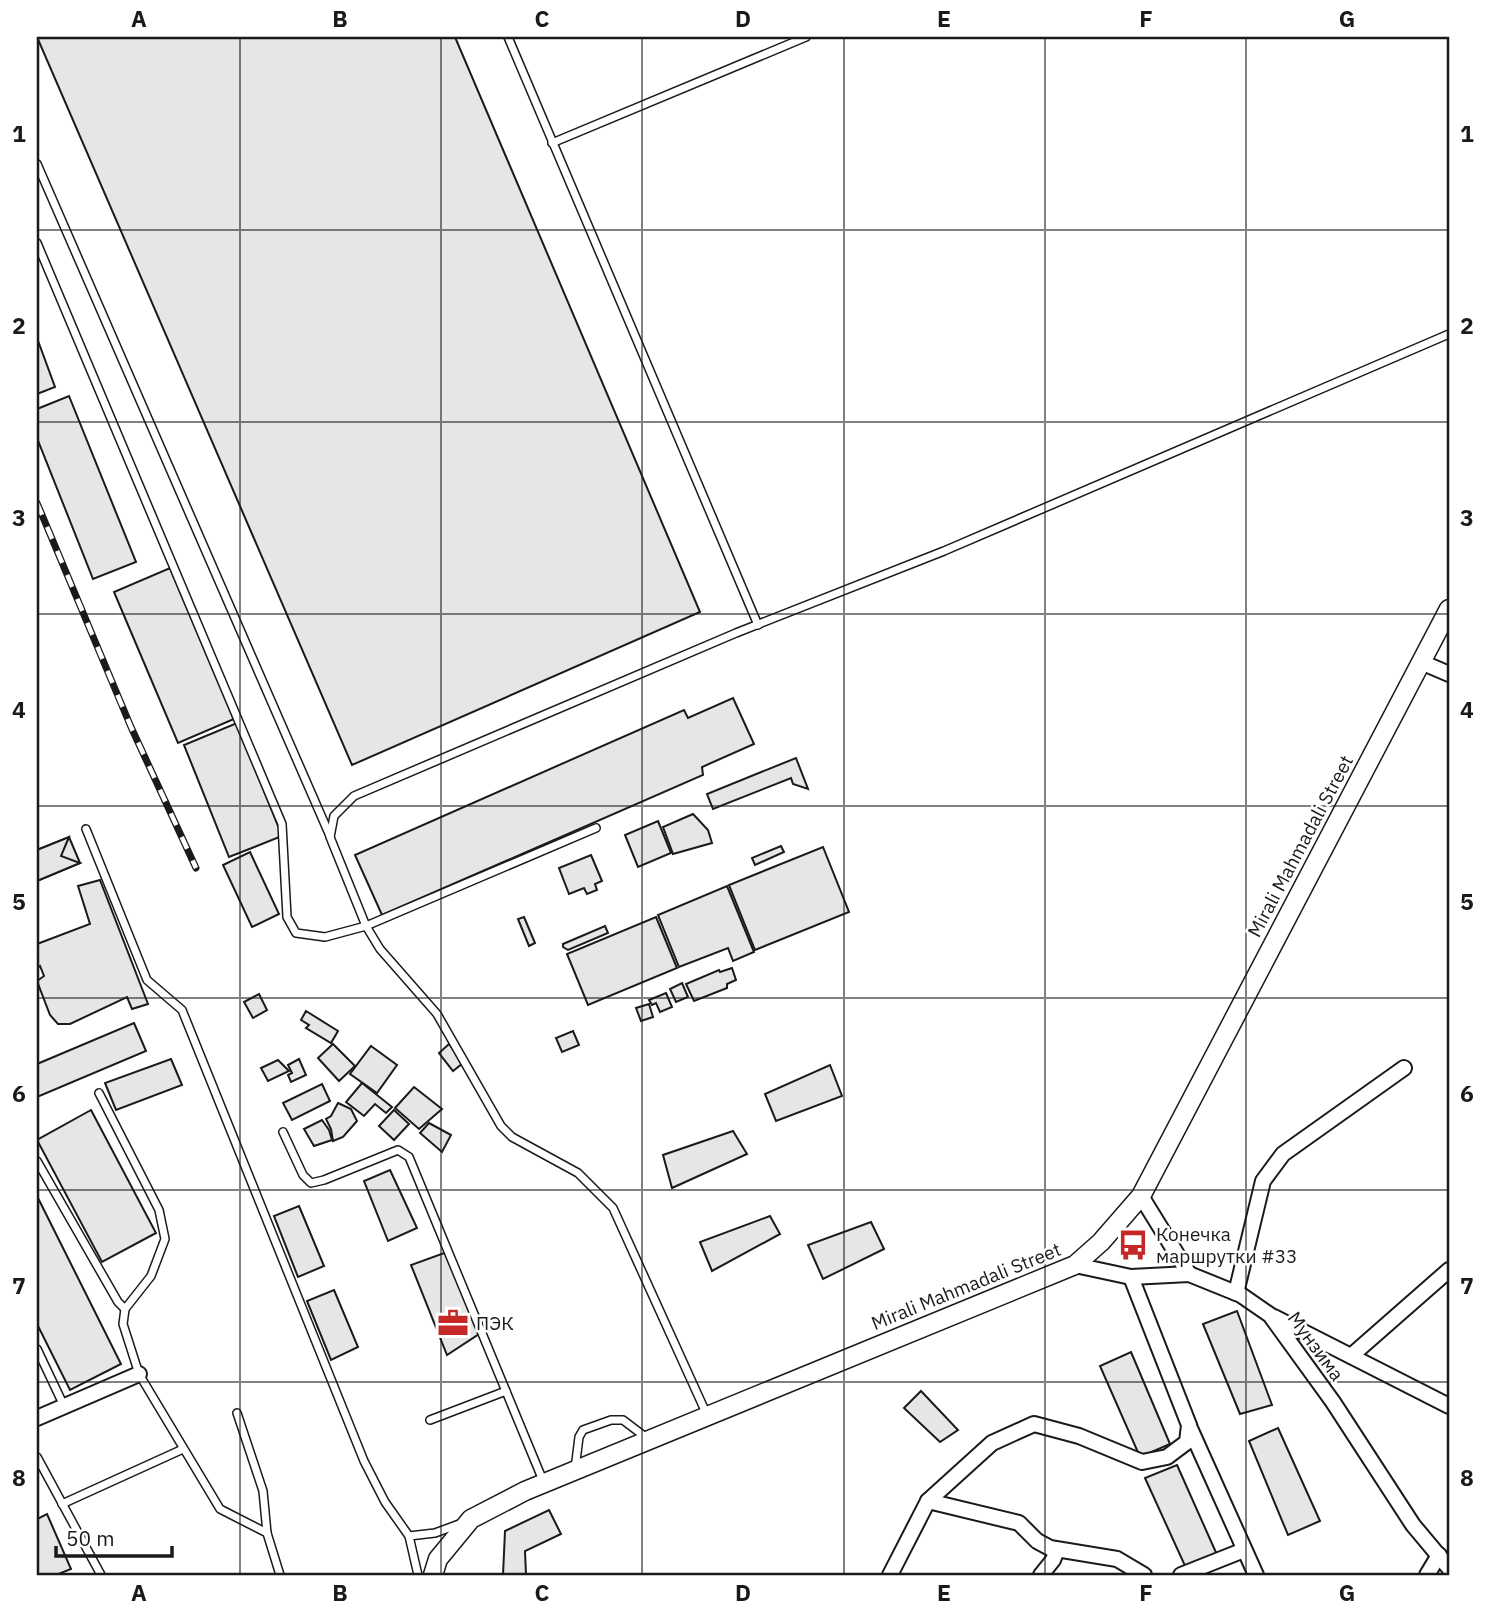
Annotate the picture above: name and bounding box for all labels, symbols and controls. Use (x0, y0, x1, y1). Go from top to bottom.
text: A (131, 3, 147, 33)
text: B (332, 3, 348, 33)
text: C (535, 3, 550, 33)
text: D (735, 3, 751, 33)
text: E (937, 3, 951, 33)
text: F (1139, 3, 1153, 33)
text: G (1339, 3, 1355, 33)
text: 1 (12, 118, 26, 148)
text: 1 (1460, 118, 1474, 148)
text: 2 (12, 310, 26, 340)
text: 2 (1460, 310, 1474, 340)
text: 3 (12, 502, 26, 532)
text: 3 (1460, 502, 1474, 532)
text: 4 (12, 694, 26, 724)
text: 4 (1460, 694, 1474, 724)
street label: Mirali Mahmadali Street (1242, 751, 1358, 941)
text: 5 (12, 886, 26, 916)
text: 5 (1460, 886, 1474, 916)
text: 6 (12, 1078, 26, 1108)
text: 6 (1460, 1078, 1474, 1108)
place label: Конечка маршрутки #33 (1156, 1222, 1298, 1268)
bus stop icon: Конечка маршрутки #33 (1116, 1228, 1150, 1262)
street label: Mirali Mahmadali Street (868, 1237, 1064, 1335)
text: 7 (12, 1270, 26, 1300)
text: 7 (1460, 1270, 1474, 1300)
office icon: ПЭК (436, 1306, 470, 1340)
street label: Мунзима (1283, 1307, 1349, 1385)
place label: ПЭК (476, 1311, 514, 1335)
text: 8 (12, 1462, 26, 1492)
text: 8 (1460, 1462, 1474, 1492)
scale bar (56, 1514, 172, 1558)
text: 50 m (66, 1524, 115, 1552)
text: A (131, 1577, 147, 1607)
text: B (332, 1577, 348, 1607)
text: C (535, 1577, 550, 1607)
text: D (735, 1577, 751, 1607)
text: E (937, 1577, 951, 1607)
text: F (1139, 1577, 1153, 1607)
text: G (1339, 1577, 1355, 1607)

